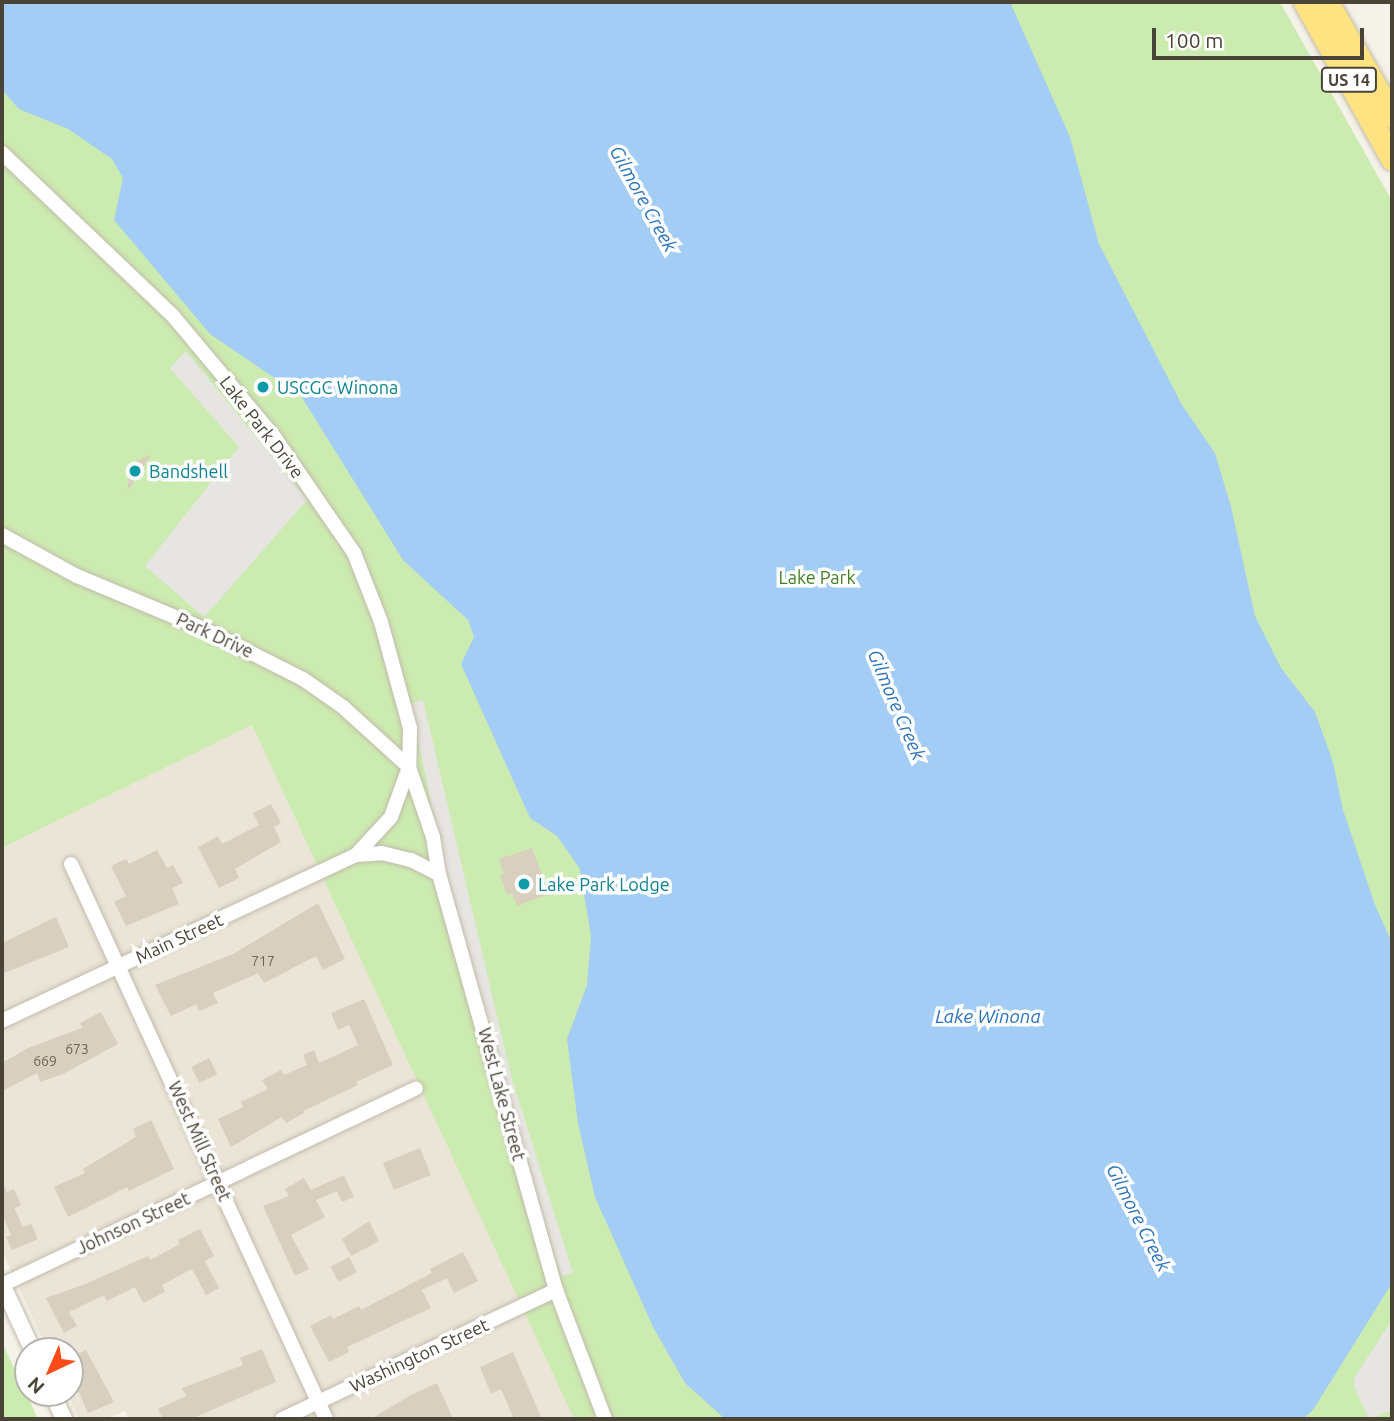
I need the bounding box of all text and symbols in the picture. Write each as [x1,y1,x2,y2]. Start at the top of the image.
scale bar [1156,14,1368,58]
text: 100 m [1165,28,1223,52]
road number: US 14 [1319,68,1379,92]
water label: Gilmore Creek [604,142,682,256]
street label: Lake Park Drive [215,372,309,482]
place label: USCGC Winona [277,376,398,398]
marker: USCGC Winona [255,379,271,395]
place label: Bandshell [149,460,228,482]
marker: Bandshell [127,463,143,479]
park label: Lake Park [778,566,856,588]
street label: Park Drive [173,608,257,662]
water label: Gilmore Creek [862,646,930,764]
place label: Lake Park Lodge [538,873,670,895]
marker: Lake Park Lodge [516,876,532,892]
street label: Main Street [132,908,226,968]
house number: 717 [251,953,275,969]
water label: Lake Winona [935,1006,1041,1028]
street label: West Lake Street [474,1025,530,1163]
house number: 673 [65,1041,89,1057]
house number: 669 [33,1053,57,1069]
street label: West Mill Street [164,1078,236,1204]
water label: Gilmore Creek [1101,1160,1175,1276]
street label: Johnson Street [73,1187,193,1259]
street label: Washington Street [346,1313,492,1397]
north arrow [14,1337,84,1407]
text: N [23,1373,49,1399]

